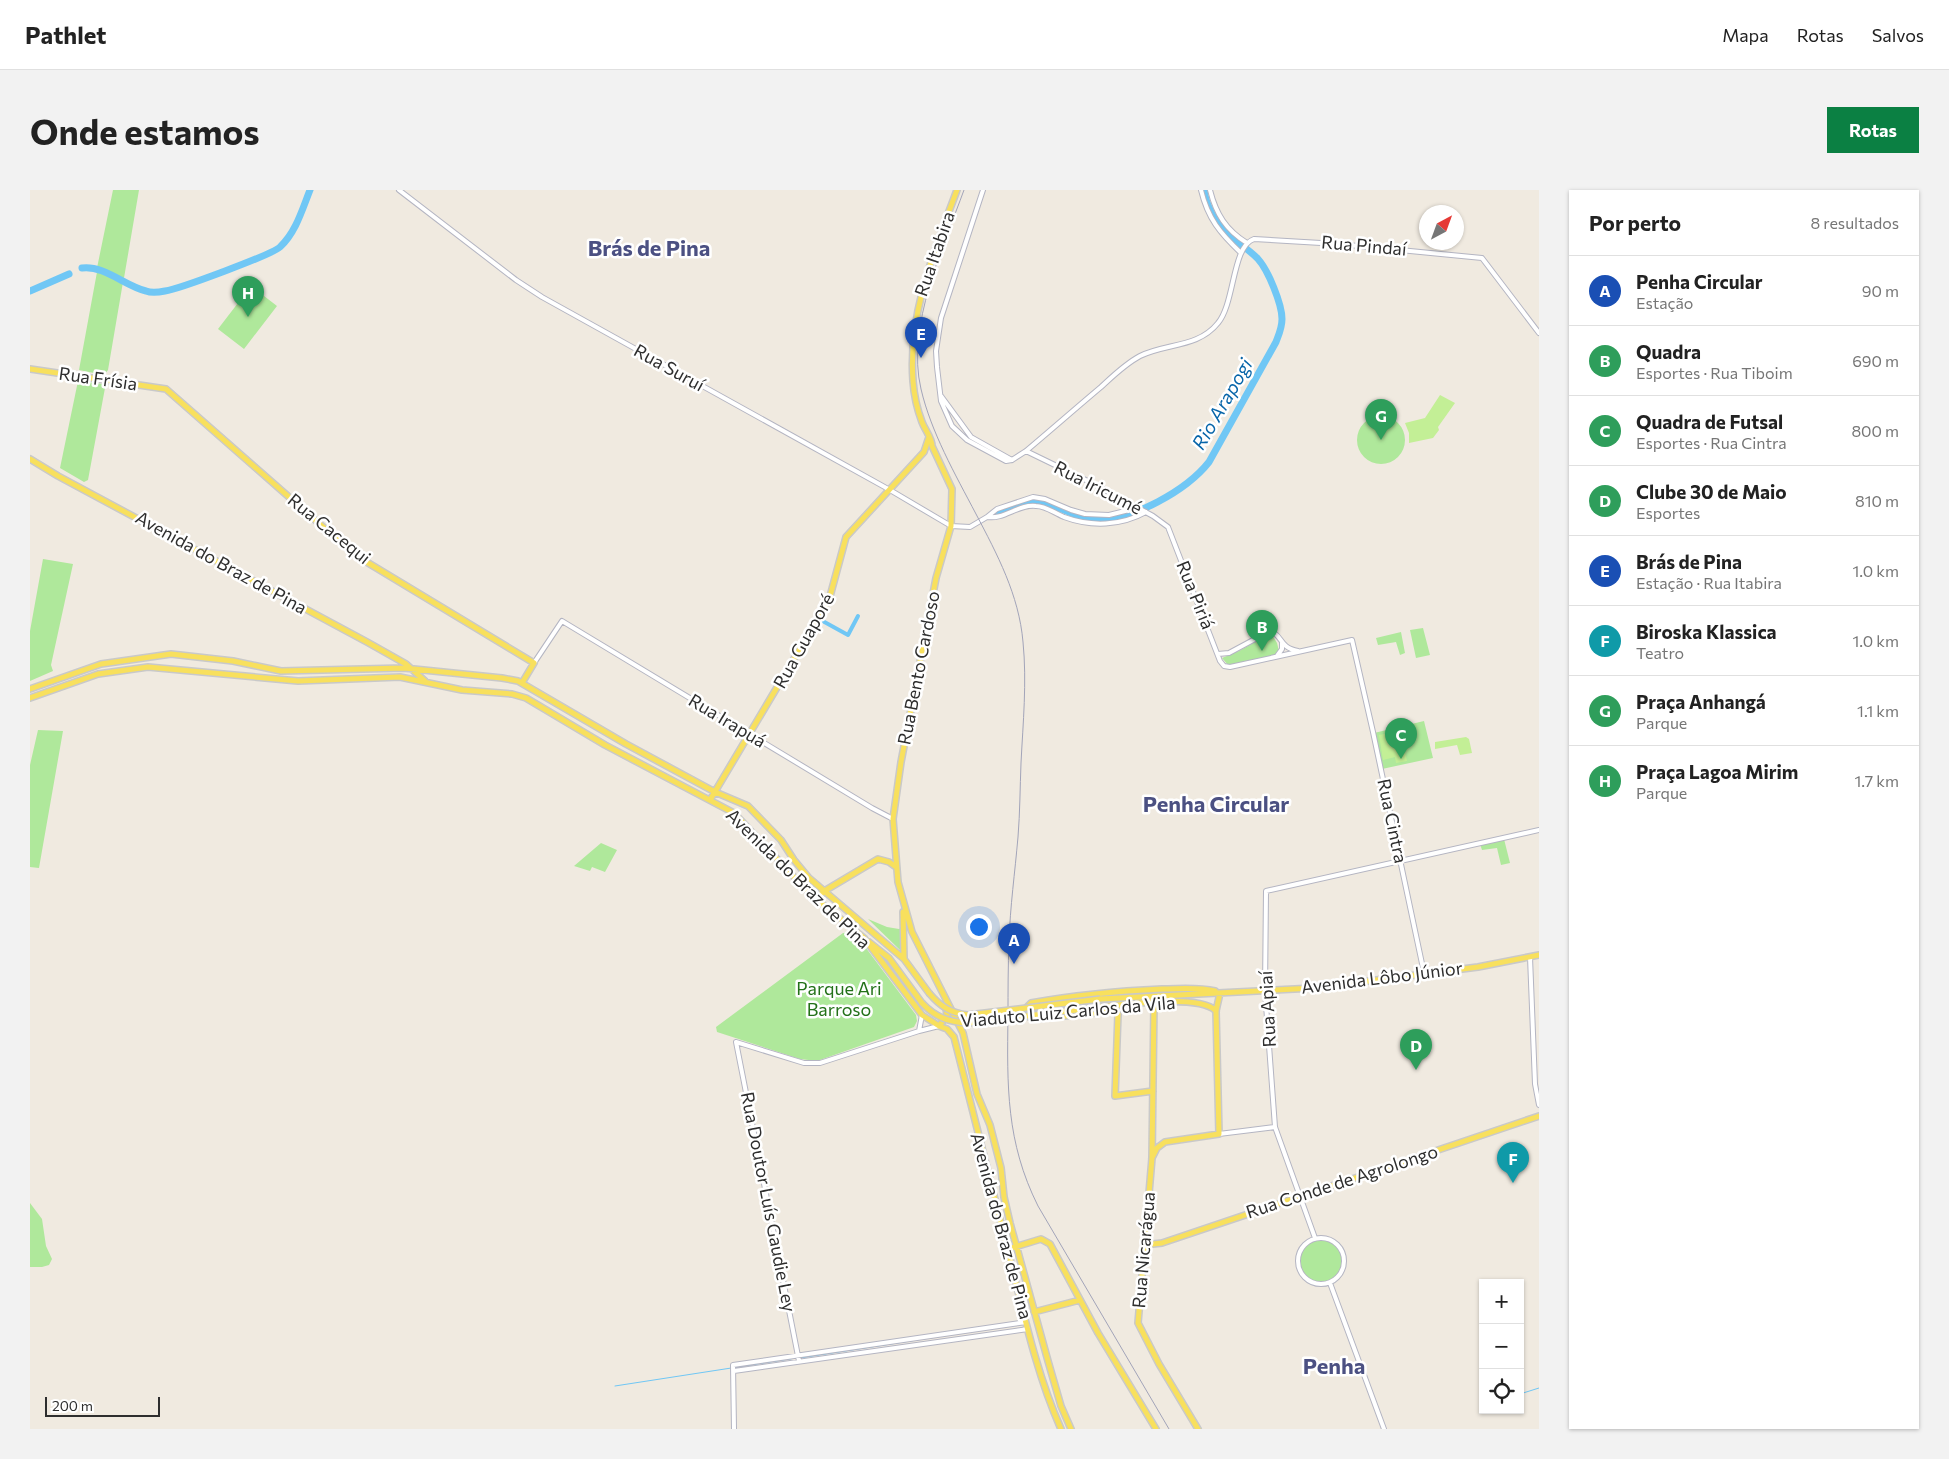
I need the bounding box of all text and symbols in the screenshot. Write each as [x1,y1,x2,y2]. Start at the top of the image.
text: Pathlet [25,20,106,49]
text: Mapa [1722,24,1769,46]
text: Rotas [1797,24,1844,46]
text: Salvos [1872,24,1924,46]
button: Rotas [1827,107,1919,153]
text: Onde estamos [30,109,260,152]
north arrow [1419,205,1464,250]
street label: Rua Itabira [909,208,959,299]
text: Por perto [1589,210,1681,235]
text: 8 resultados [1811,213,1899,232]
street label: Rua Pindaí [1321,230,1409,260]
district label: Brás de Pina [588,234,710,261]
text: Penha Circular [1636,270,1763,293]
pin: H [232,276,264,317]
text: A [1599,281,1611,300]
text: 90 m [1862,281,1899,300]
text: Estação [1636,293,1693,312]
pin: E [905,317,937,358]
street label: Rua Suruí [630,339,710,396]
text: Quadra [1636,340,1701,363]
text: B [1600,351,1610,370]
text: 690 m [1852,351,1899,370]
water label: Rio Arapogi [1186,353,1257,453]
street label: Rua Frísia [57,362,139,394]
text: Esportes · Rua Tiboim [1636,363,1793,382]
pin: G [1365,399,1397,440]
text: Quadra de Futsal [1636,410,1783,433]
text: C [1600,421,1610,440]
text: 800 m [1851,421,1899,440]
text: Esportes · Rua Cintra [1636,433,1787,452]
street label: Rua Iricumé [1051,456,1146,519]
text: Clube 30 de Maio [1636,480,1787,503]
street label: Rua Cacequi [284,488,375,568]
text: D [1599,491,1611,510]
text: 810 m [1855,491,1899,510]
text: Esportes [1636,503,1700,522]
street label: Avenida do Braz de Pina [132,506,311,618]
text: Brás de Pina [1636,550,1742,573]
street label: Rua Piriá [1172,557,1220,632]
text: E [1600,561,1610,580]
text: 1.0 km [1853,561,1899,580]
text: Estação · Rua Itabira [1636,573,1782,592]
street label: Rua Guaporé [768,589,838,692]
street label: Rua Bento Cardoso [892,589,944,747]
pin: B [1246,610,1278,651]
text: Biroska Klassica [1636,620,1777,643]
text: F [1600,631,1610,650]
text: 1.0 km [1853,631,1899,650]
text: Teatro [1636,643,1684,662]
street label: Rua Irapuá [685,688,770,752]
text: Praça Anhangá [1636,690,1766,713]
text: G [1599,701,1611,720]
text: 1.1 km [1857,701,1899,720]
text: Parque [1636,713,1687,732]
pin: C [1385,718,1417,759]
text: Praça Lagoa Mirim [1636,760,1798,783]
text: H [1599,771,1611,790]
text: 1.7 km [1854,771,1899,790]
street label: Rua Cintra [1373,776,1413,865]
text: Parque [1636,783,1687,802]
district label: Penha Circular [1143,790,1289,817]
street label: Avenida do Braz de Pina [722,804,876,953]
your location [966,914,992,940]
pin: A [998,923,1030,964]
street label: Avenida Lôbo Júnior [1300,956,1464,998]
street label: Rua Apiaí [1254,969,1280,1048]
park label: Parque Ari Barroso [796,977,882,1020]
street label: Viaduto Luiz Carlos da Vila [960,991,1176,1031]
pin: D [1400,1029,1432,1070]
street label: Rua Doutor Luís Gaudie Ley [737,1090,801,1314]
street label: Avenida do Braz de Pina [966,1130,1037,1321]
street label: Rua Conde de Agrolongo [1243,1140,1440,1222]
pin: F [1497,1142,1529,1183]
street label: Rua Nicarágua [1127,1191,1159,1309]
map controls [1479,1279,1524,1414]
button: + [1479,1279,1524,1324]
button: − [1479,1324,1524,1369]
district label: Penha [1303,1352,1365,1379]
button: locate [1479,1369,1524,1414]
scale bar [45,1394,160,1417]
text: 200 m [52,1397,93,1414]

